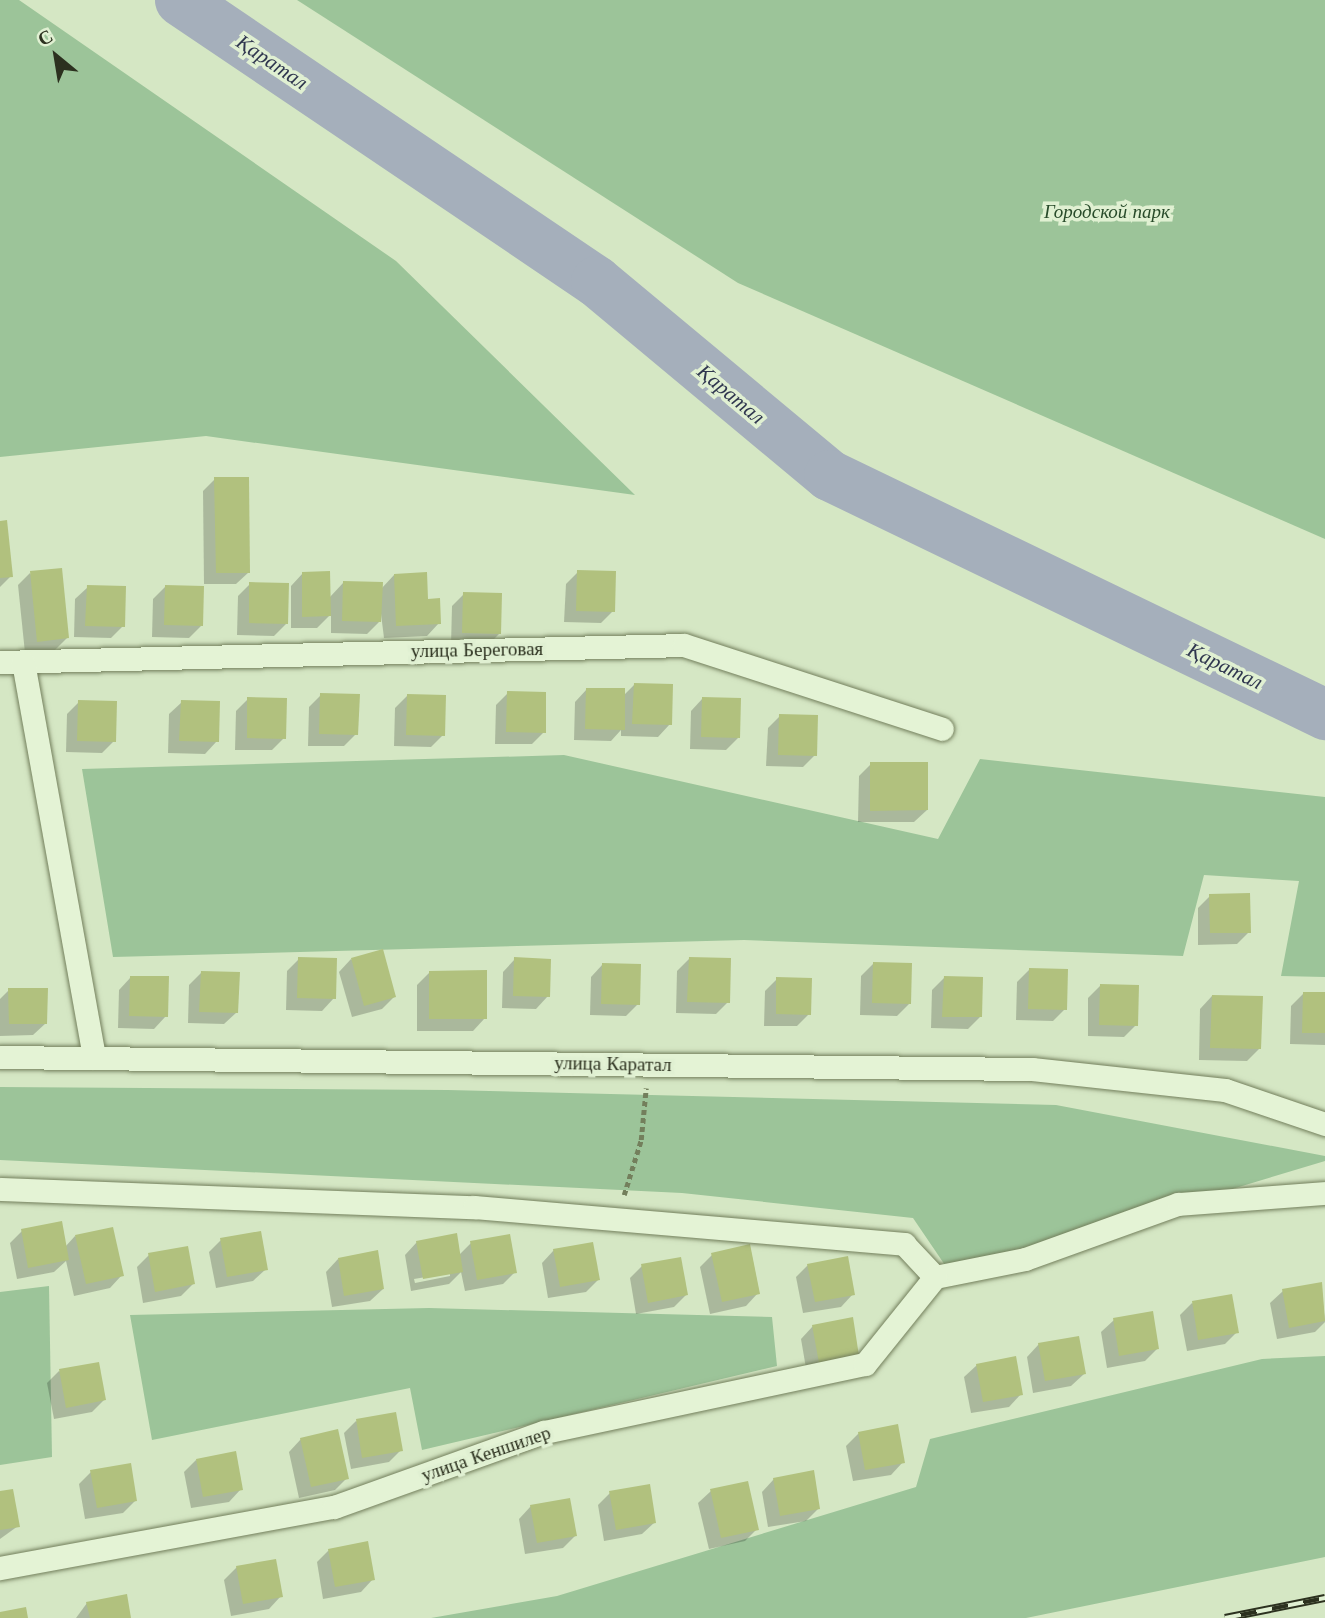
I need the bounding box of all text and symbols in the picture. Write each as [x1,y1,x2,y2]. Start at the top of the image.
north arrow [21,21,91,91]
text: С [34,24,57,51]
water label: Қаратал [232,29,312,95]
park label: Городской парк [1044,201,1170,223]
water label: Қаратал [692,358,770,430]
street label: улица Береговая [411,637,543,663]
water label: Қаратал [1183,637,1267,695]
street label: улица Каратал [554,1052,672,1076]
street label: улица Кеншилер [418,1421,554,1487]

